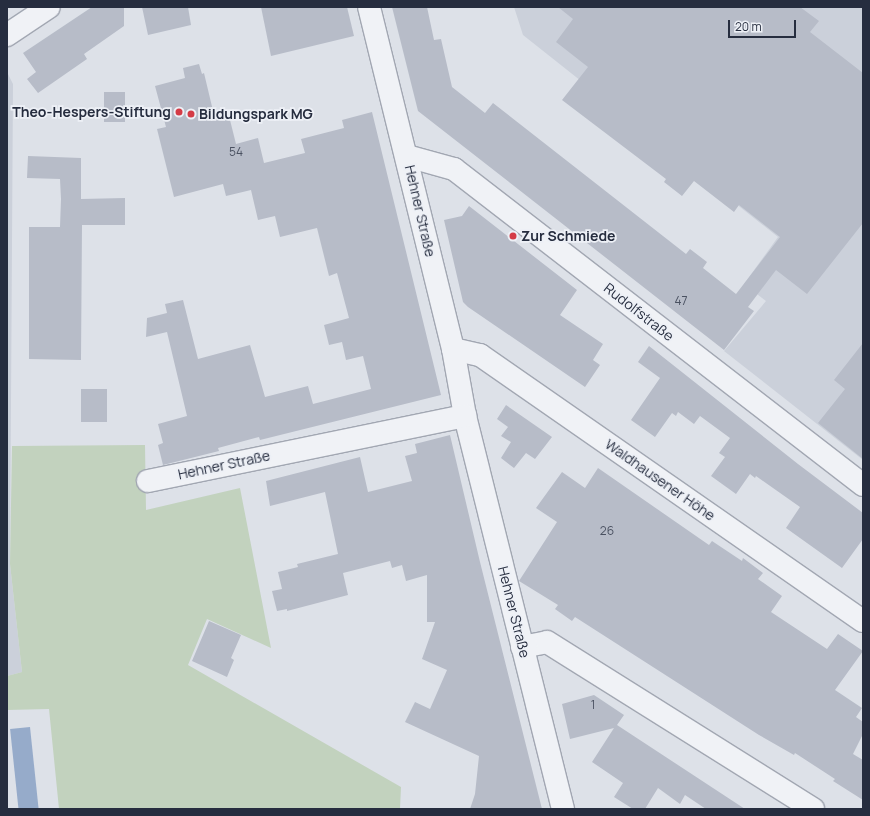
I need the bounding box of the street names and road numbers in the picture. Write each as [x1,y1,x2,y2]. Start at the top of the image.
street label: Hehner Straße [401,163,439,259]
street label: Rudolfstraße [601,280,677,344]
street label: Waldhausener Höhe [602,436,718,524]
street label: Hehner Straße [176,447,272,483]
street label: Hehner Straße [495,564,533,660]

